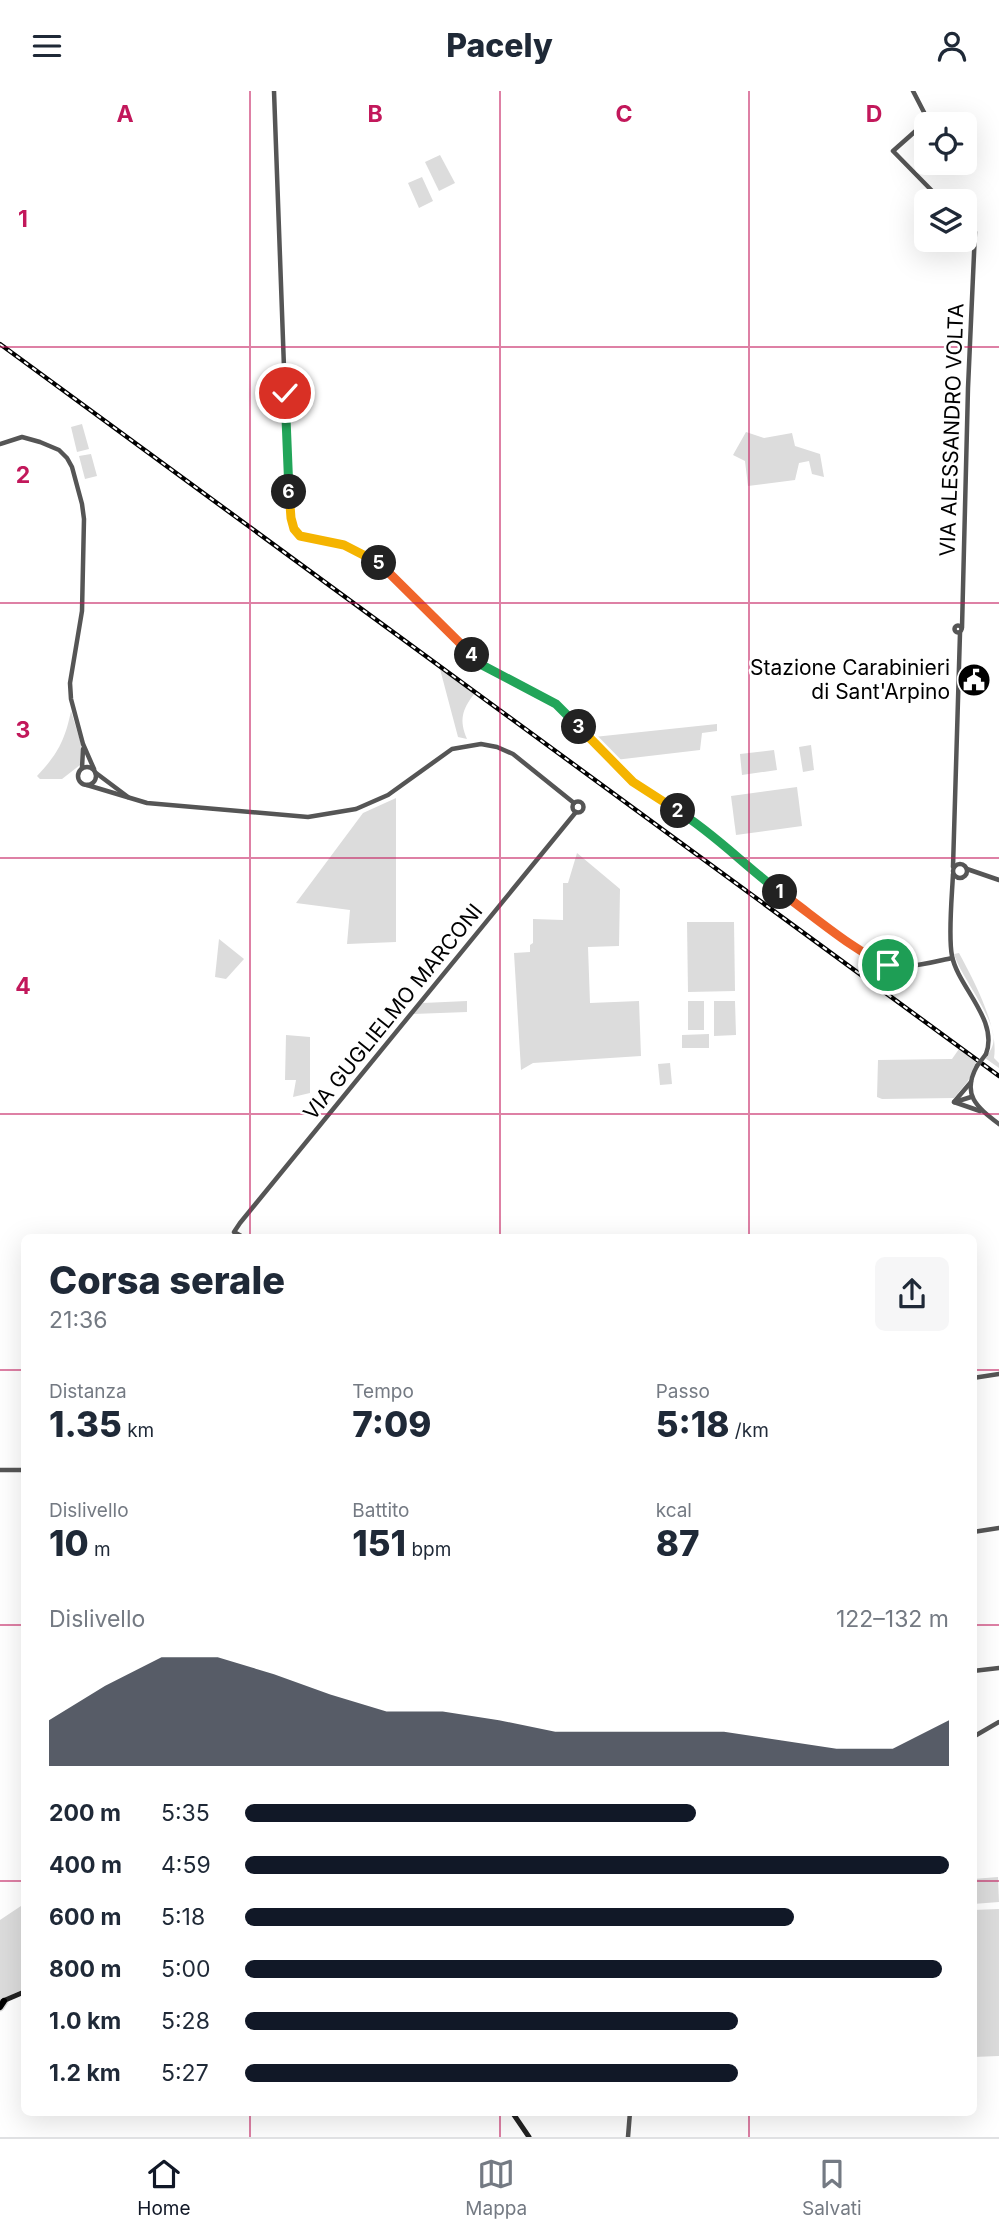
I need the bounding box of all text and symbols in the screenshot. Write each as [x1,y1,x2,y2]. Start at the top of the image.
text: Pacely [446,26,553,65]
icon: menu [28,27,66,65]
icon: person [933,27,971,65]
text: A [116,100,134,128]
text: B [367,100,383,128]
text: C [615,100,633,128]
text: D [866,100,882,128]
map controls [914,112,977,252]
button: locate [914,112,977,175]
button: layers [914,189,977,252]
text: 1 [18,205,28,233]
street label: VIA ALESSANDRO VOLTA [935,303,968,557]
pin [255,363,315,423]
icon: check [266,374,304,412]
text: 2 [16,461,30,489]
pin: 6 [272,475,306,509]
text: 6 [282,480,295,503]
pin: 5 [362,545,396,581]
text: 5 [372,551,385,574]
pin: 4 [454,637,490,673]
text: 4 [465,643,478,666]
place label: Stazione Carabinieri di Sant'Arpino [750,655,950,704]
public building icon: Stazione Carabinieri di Sant'Arpino [955,661,993,699]
pin: 3 [562,709,596,745]
text: 3 [572,715,585,738]
text: 3 [16,716,30,744]
pin: 2 [660,793,696,829]
text: 2 [672,799,683,822]
pin: 1 [762,875,798,909]
text: 1 [775,880,784,903]
street label: VIA GUGLIELMO MARCONI [298,899,487,1125]
pin [858,935,918,995]
icon: arrive [869,946,907,984]
text: 4 [15,972,31,1000]
text: Corsa serale [49,1257,285,1303]
button: share [875,1257,949,1331]
text: 21:36 [49,1306,107,1334]
text: Distanza [49,1380,127,1403]
text: Tempo [352,1380,414,1403]
text: Passo [656,1380,710,1403]
text: 1.35 [49,1403,122,1445]
text: 7:09 [352,1403,431,1445]
text: 5:18 [656,1403,730,1445]
text: km [122,1419,154,1442]
text: /km [730,1419,769,1442]
text: Dislivello [49,1499,129,1522]
text: Battito [352,1499,409,1522]
text: kcal [656,1499,692,1522]
text: 10 [49,1522,89,1564]
text: 151 [352,1522,406,1564]
text: 87 [656,1522,699,1564]
text: m [89,1538,111,1561]
text: bpm [406,1538,451,1561]
text: Dislivello [49,1605,145,1633]
text: 122–132 m [836,1605,949,1633]
text: 200 m [49,1799,121,1827]
text: 5:35 [161,1799,210,1827]
text: 400 m [49,1851,122,1879]
text: 4:59 [161,1851,211,1879]
text: 600 m [49,1903,121,1931]
text: 5:18 [161,1903,205,1931]
text: 800 m [49,1955,121,1983]
text: 5:00 [161,1955,211,1983]
text: 1.0 km [49,2007,121,2035]
text: 5:28 [161,2007,210,2035]
text: 1.2 km [49,2059,121,2087]
text: 5:27 [161,2059,209,2087]
tab: Home [137,2155,191,2220]
tab: Mappa [465,2155,527,2220]
tab: Salvati [802,2155,862,2220]

